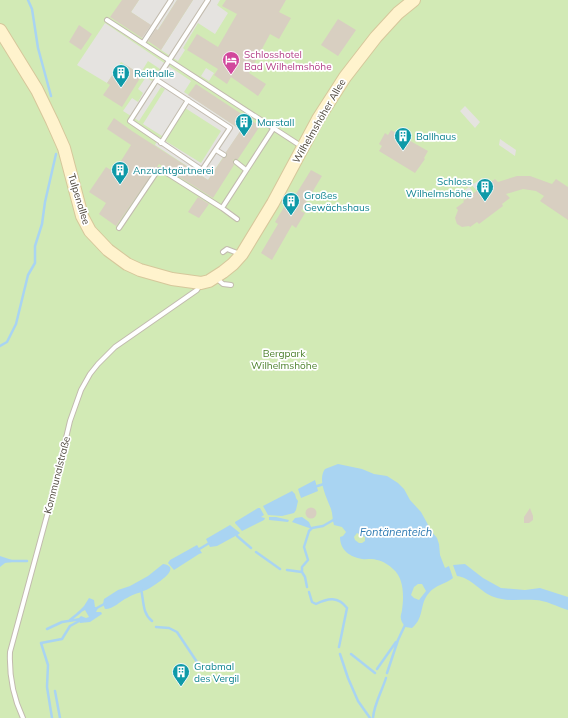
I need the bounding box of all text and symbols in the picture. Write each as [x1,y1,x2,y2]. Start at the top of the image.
place label: Schlosshotel Bad Wilhelmshöhe [244,48,332,73]
hotel icon: Schlosshotel Bad Wilhelmshöhe [221,50,241,75]
building icon: Reithalle [111,63,131,88]
place label: Reithalle [134,67,174,80]
street label: Wilhelmshöher Allee [290,76,348,166]
building icon: Marstall [234,112,254,137]
place label: Marstall [257,116,294,129]
building icon: Ballhaus [393,126,413,151]
place label: Ballhaus [416,130,456,143]
building icon: Anzuchtgärtnerei [110,160,130,185]
place label: Anzuchtgärtnerei [133,164,214,177]
street label: Tulpenallee [65,172,93,226]
place label: Schloss Wilhelmshöhe [406,175,472,200]
building icon: Schloss Wilhelmshöhe [475,177,495,202]
place label: Großes Gewächshaus [304,189,370,214]
building icon: Großes Gewächshaus [281,191,301,216]
park label: Bergpark Wilhelmshöhe [251,347,317,372]
street label: Kommunalstraße [41,435,73,515]
water label: Fontänenteich [360,525,432,539]
place label: Grabmal des Vergil [194,660,239,685]
building icon: Grabmal des Vergil [171,662,191,687]

